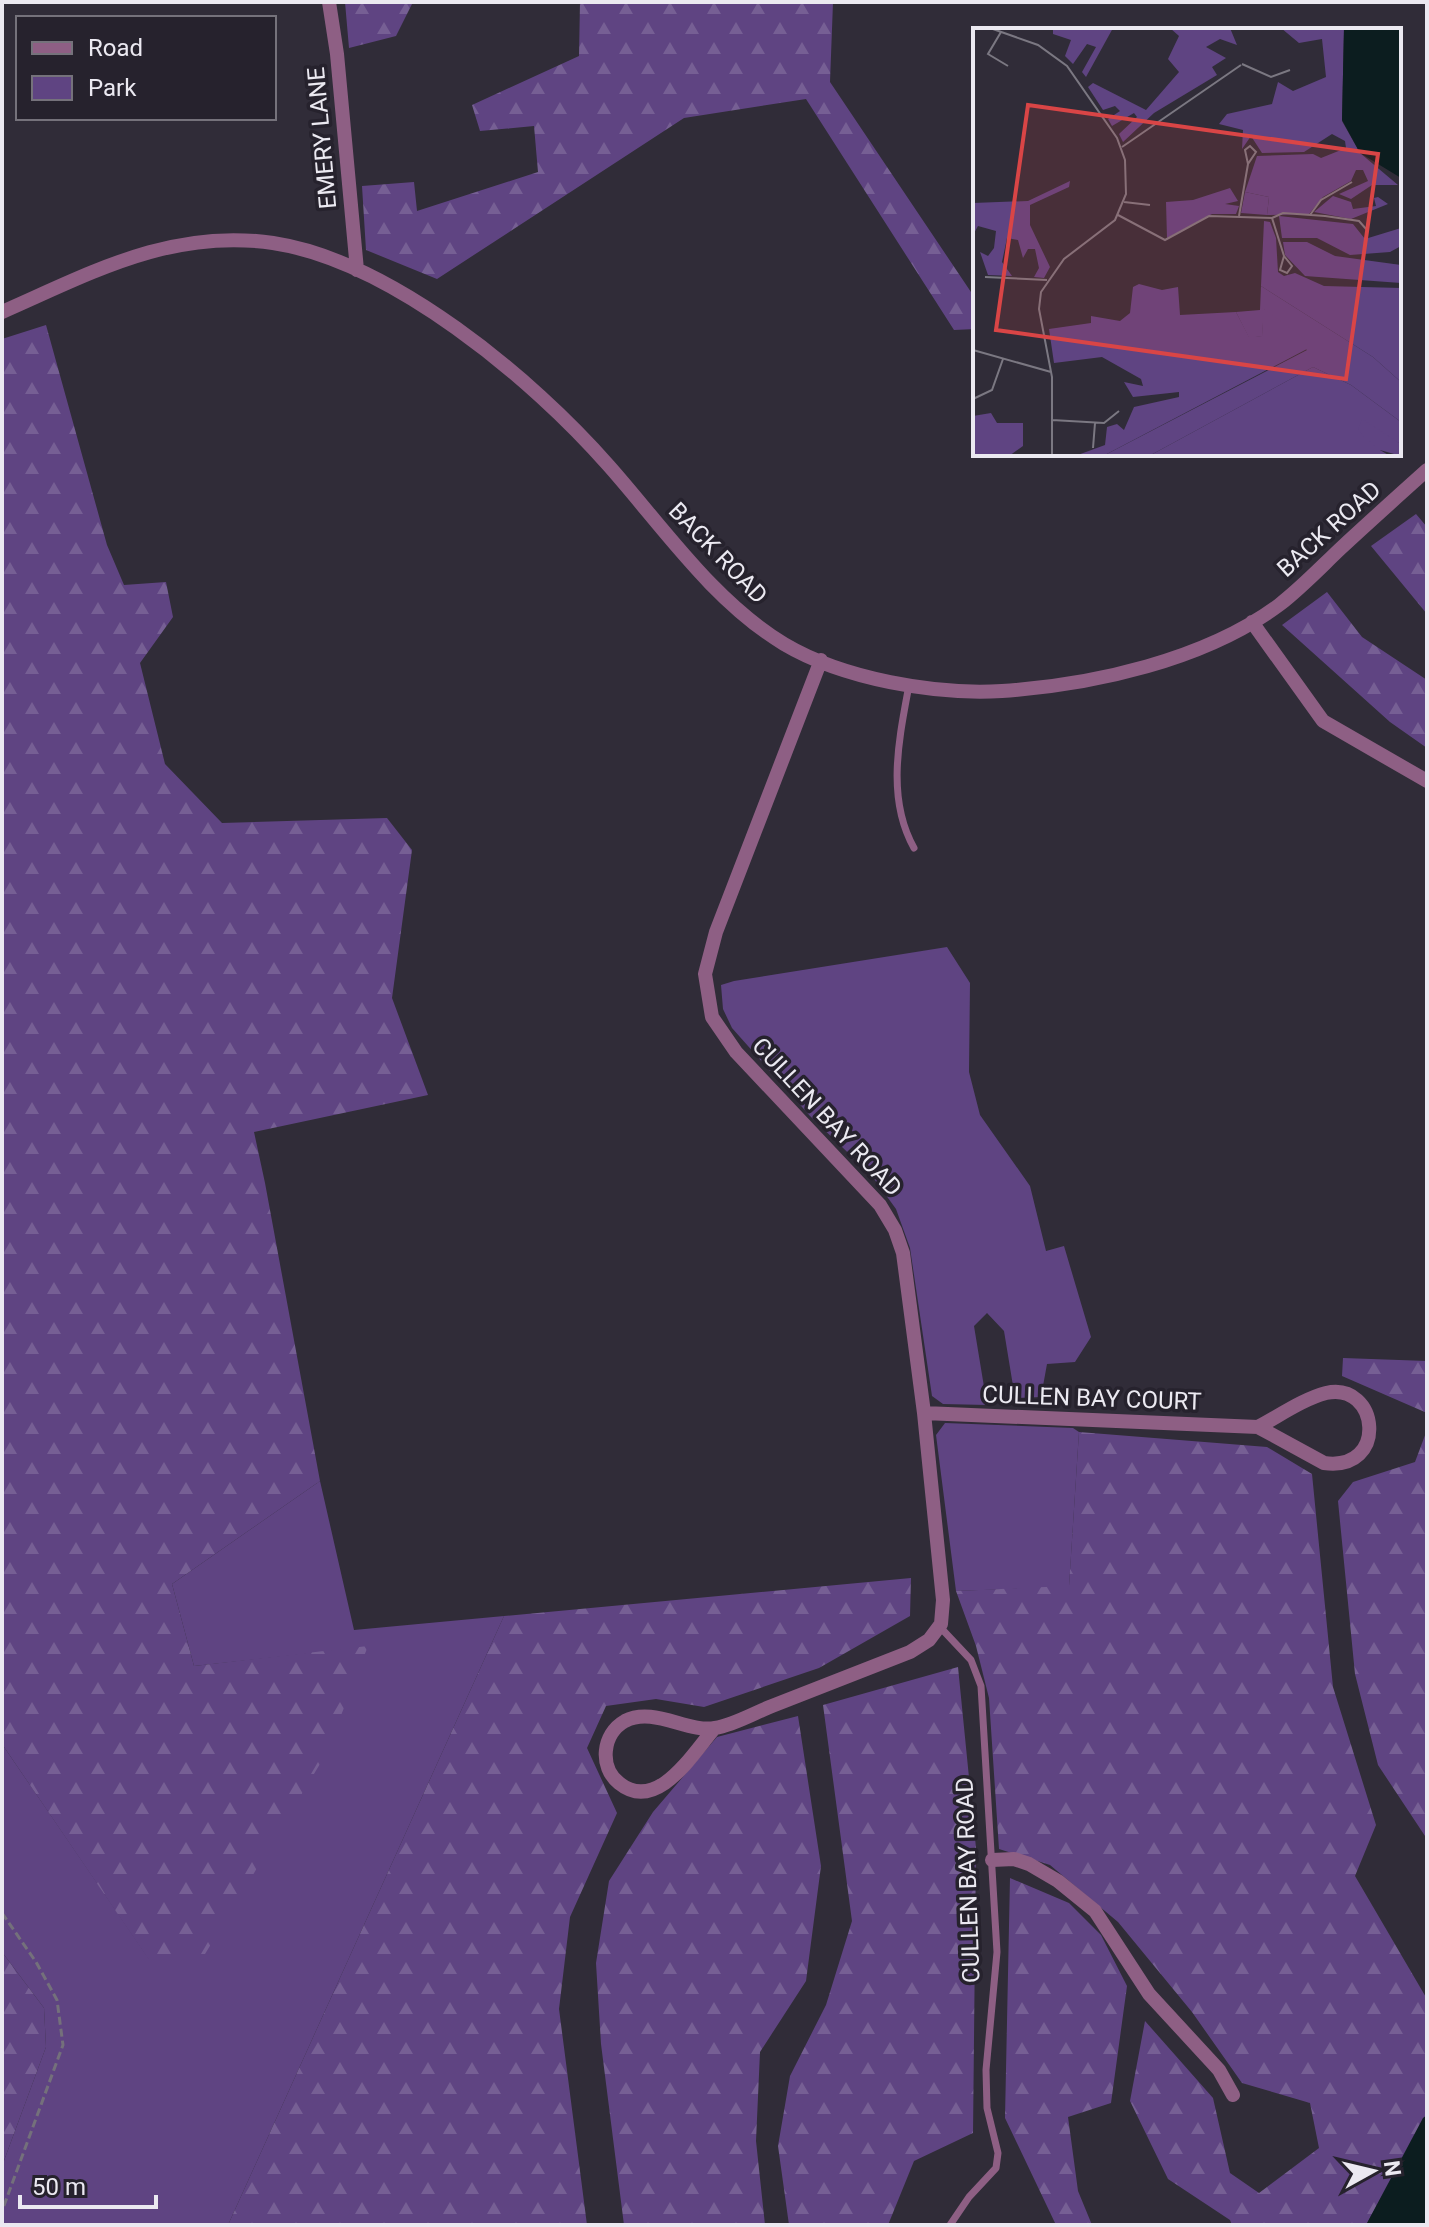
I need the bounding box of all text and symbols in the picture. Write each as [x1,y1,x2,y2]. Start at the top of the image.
legend [16,16,276,120]
inset map [973,28,1401,456]
text: Road [88,34,143,62]
street label: EMERY LANE [302,66,342,210]
text: Park [88,74,137,102]
street label: BACK ROAD [1271,475,1387,583]
street label: BACK ROAD [663,497,773,609]
street label: CULLEN BAY ROAD [746,1032,908,1202]
street label: CULLEN BAY COURT [982,1380,1202,1416]
street label: CULLEN BAY ROAD [950,1777,986,1983]
north arrow [1333,2131,1413,2211]
scale bar [20,2159,156,2209]
text: N [1379,2159,1406,2178]
text: 50 m [32,2173,86,2201]

